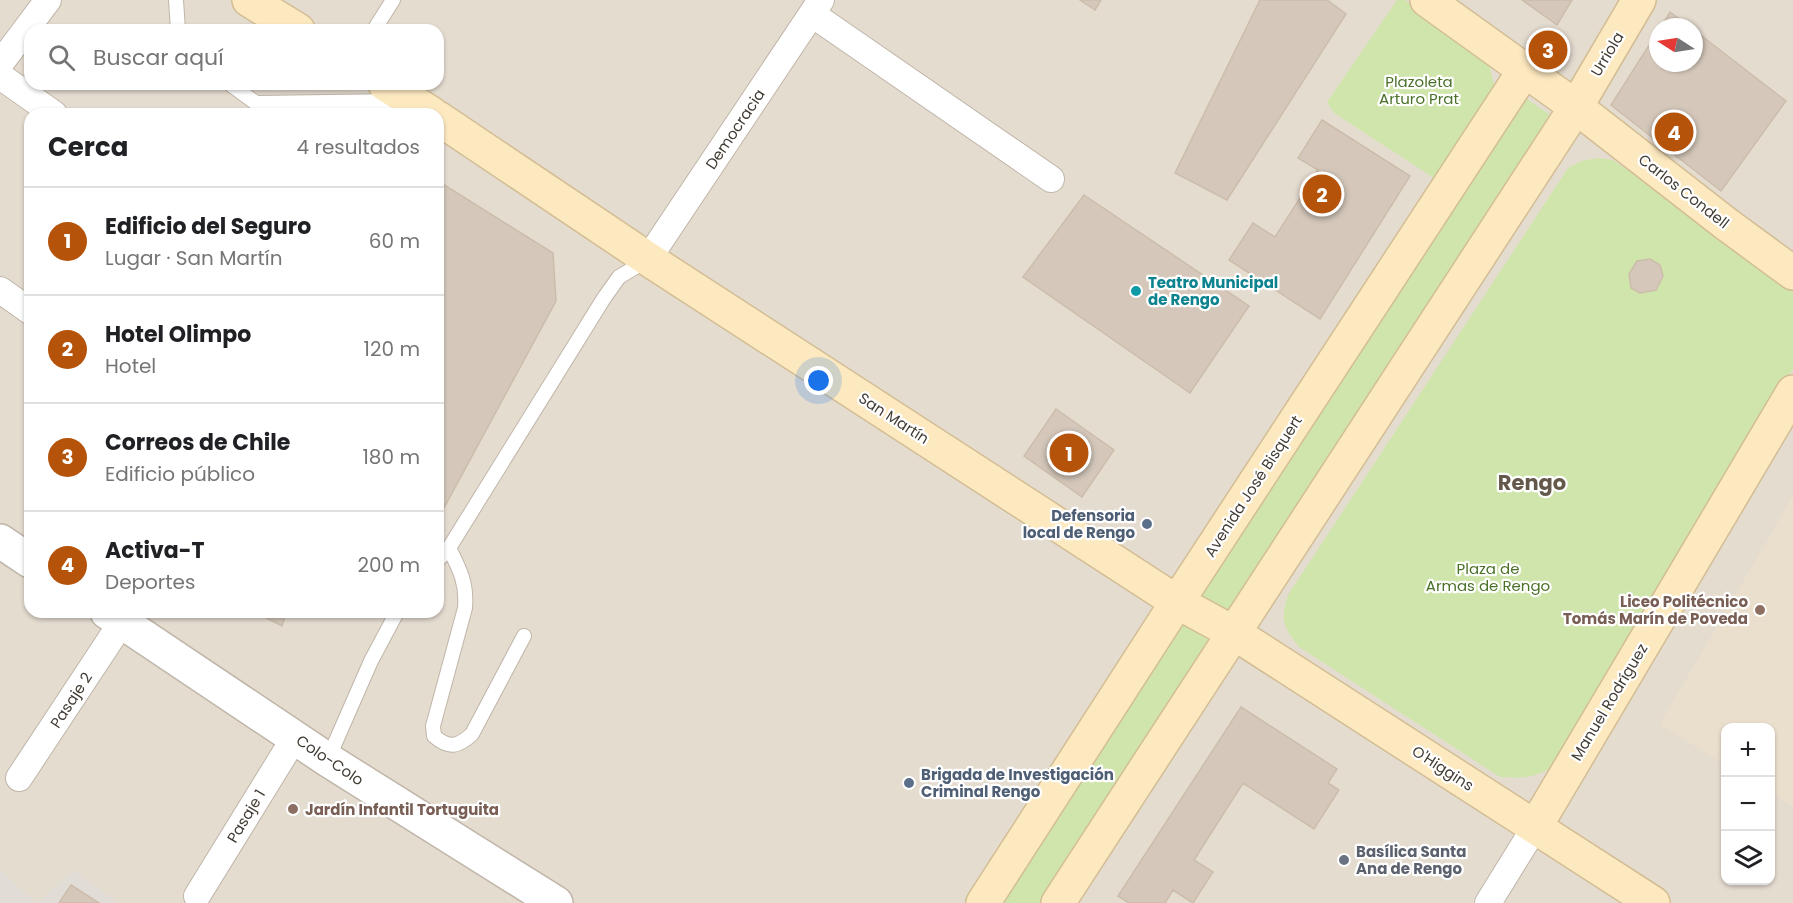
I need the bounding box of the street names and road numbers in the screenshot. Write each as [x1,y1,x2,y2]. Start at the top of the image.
street label: Urriola [1586,28,1628,80]
street label: Democracia [700,85,770,173]
street label: Carlos Condell [1634,149,1734,233]
street label: San Martín [855,387,933,449]
street label: Avenida José Bisquert [1199,411,1307,561]
street label: Manuel Rodríguez [1566,639,1652,765]
street label: Pasaje 2 [45,668,97,732]
street label: Colo-Colo [292,730,368,790]
street label: O'Higgins [1408,740,1478,796]
street label: Pasaje 1 [222,785,270,847]

